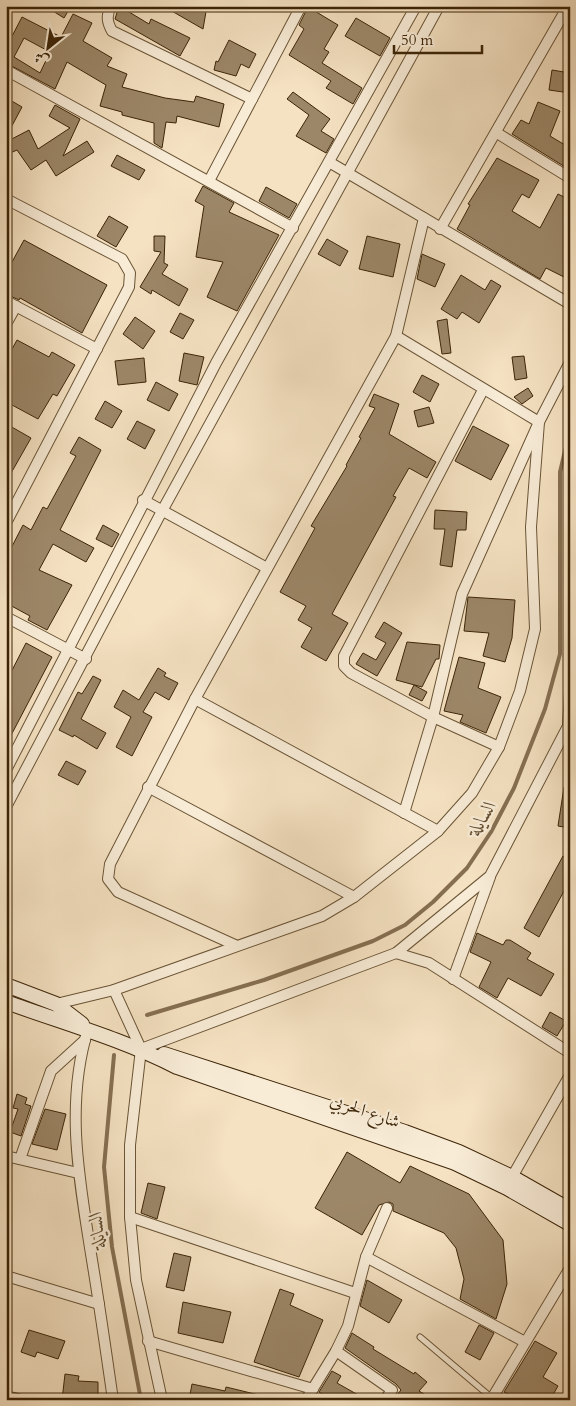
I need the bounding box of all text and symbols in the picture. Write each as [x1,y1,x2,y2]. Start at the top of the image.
north arrow [22,22,72,72]
scale bar [394,22,481,54]
text: 50 m [401,30,433,50]
text: ش [31,47,53,71]
water label: السايلة [460,795,503,843]
street label: شارع الحربي [326,1087,403,1136]
water label: السايلة [82,1210,113,1253]

